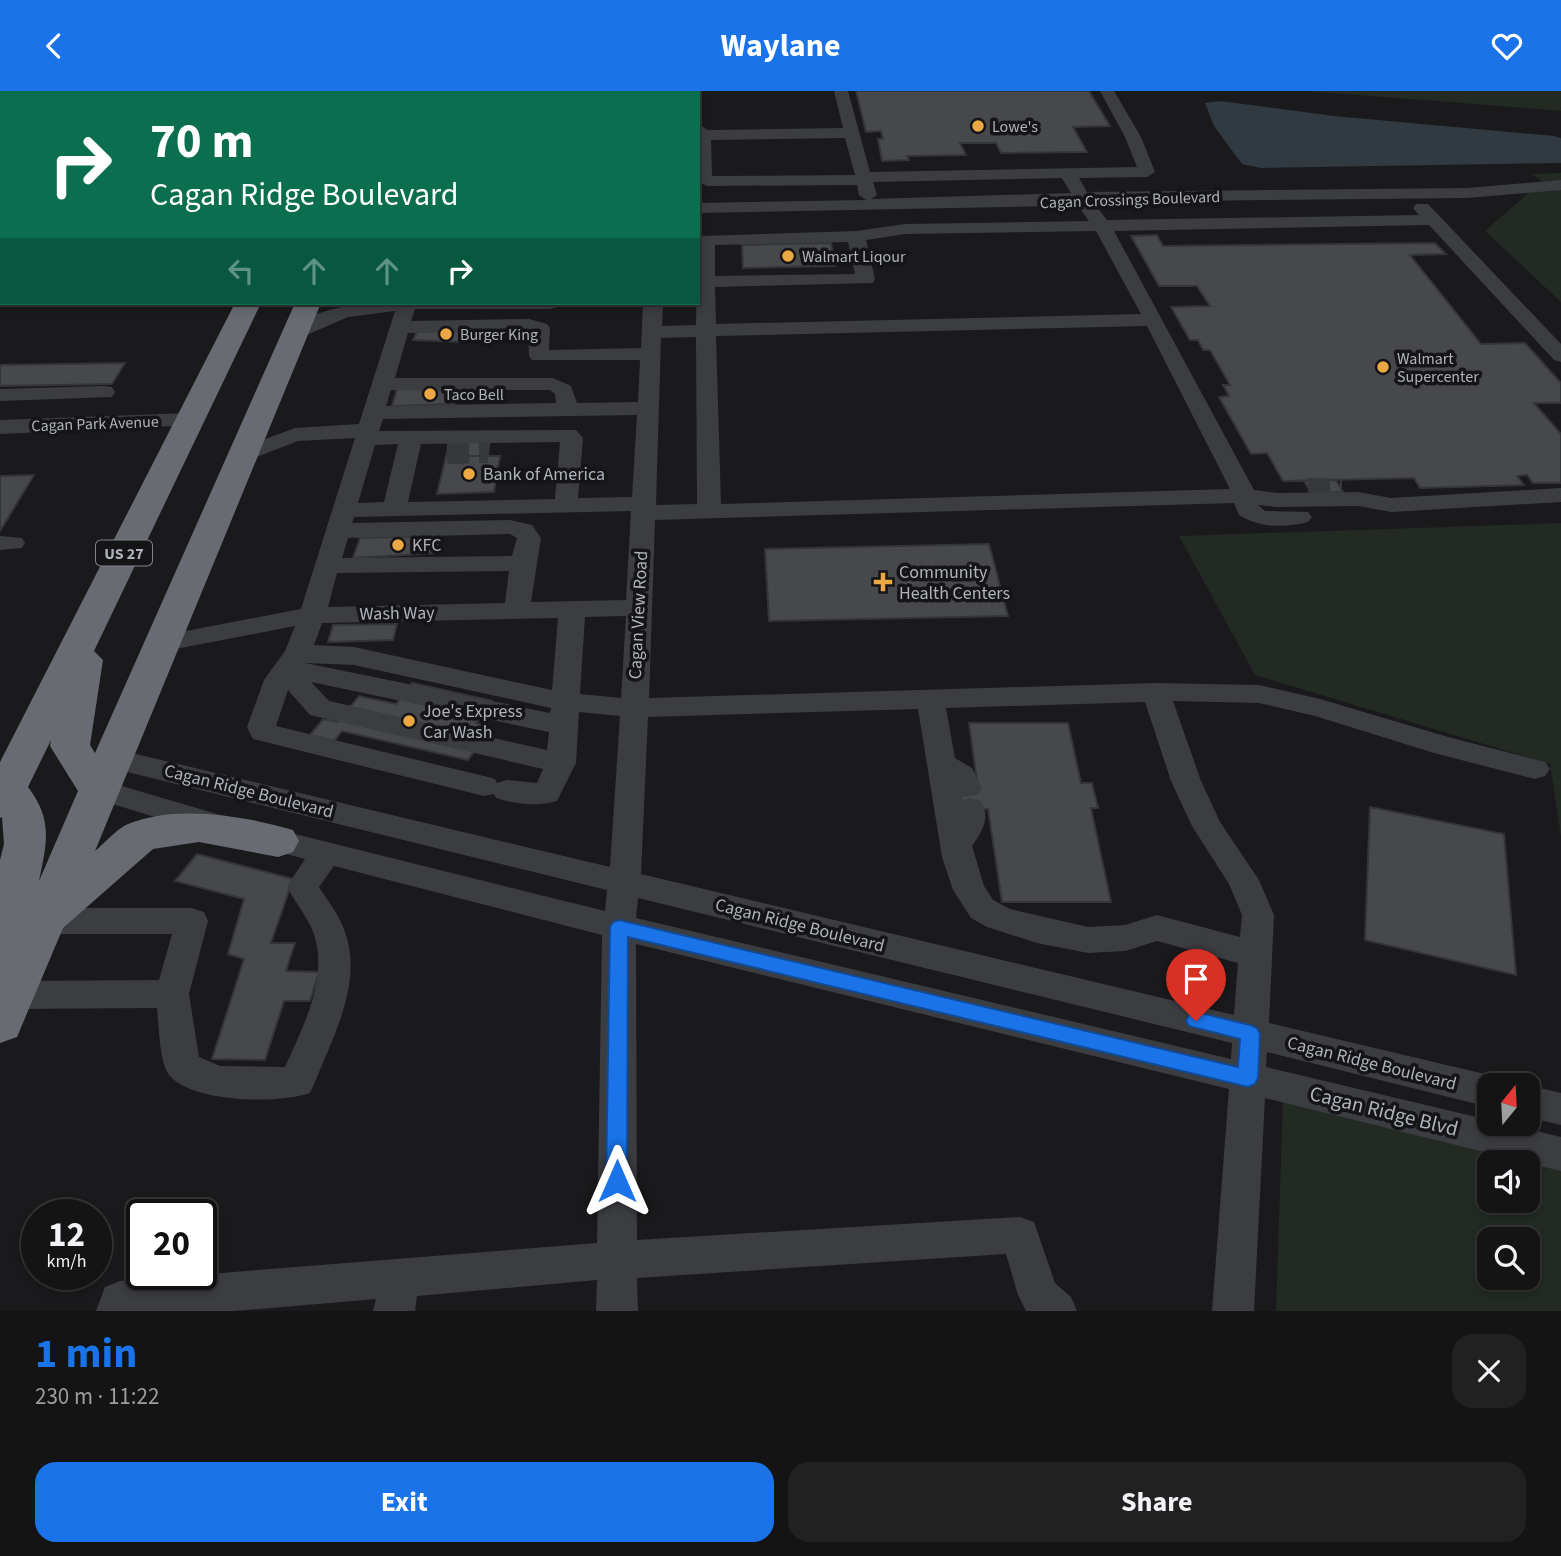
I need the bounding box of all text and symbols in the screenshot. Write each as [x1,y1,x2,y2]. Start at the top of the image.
text: Waylane [720,23,841,69]
icon: back [35,27,73,65]
icon: heart [1488,27,1526,65]
text: 70 m [150,107,254,177]
place label: Lowe's [992,116,1038,138]
marker: Lowe's [970,118,986,134]
icon: right [35,119,126,210]
text: Cagan Ridge Boulevard [150,172,459,218]
street label: Cagan Crossings Boulevard [1039,186,1221,214]
place label: Walmart Liqour [802,246,906,268]
marker: Walmart Liqour [780,248,796,264]
icon: left [222,252,260,290]
icon: ahead [295,252,333,290]
icon: ahead [368,252,406,290]
icon: right [441,252,479,290]
place label: Burger King [460,324,538,346]
marker: Burger King [438,326,454,342]
place label: Walmart Supercenter [1397,348,1479,388]
marker: Walmart Supercenter [1375,359,1391,375]
place label: Taco Bell [444,384,504,406]
marker: Taco Bell [422,386,438,402]
street label: Cagan Park Avenue [31,411,159,437]
place label: Bank of America [483,462,605,487]
marker: Bank of America [461,466,477,482]
place label: KFC [412,533,441,558]
marker: KFC [390,537,406,553]
road number: US 27 [96,540,152,566]
street label: Cagan View Road [623,550,654,680]
place label: Community Health Centers [899,560,1010,606]
marker: Community Health Centers [873,572,893,592]
street label: Wash Way [359,600,435,627]
place label: Joe's Express Car Wash [423,699,523,745]
marker: Joe's Express Car Wash [401,713,417,729]
street label: Cagan Ridge Boulevard [162,758,336,825]
street label: Cagan Ridge Boulevard [713,892,887,959]
pin [1166,949,1226,1021]
icon: arrive [1177,960,1215,998]
street label: Cagan Ridge Boulevard [1285,1030,1459,1097]
north arrow [1477,1073,1540,1136]
map controls [1477,1073,1540,1290]
street label: Cagan Ridge Blvd [1307,1078,1461,1144]
position arrow [580,1144,654,1218]
button: sound [1477,1150,1540,1213]
speed limit sign: 20 [126,1199,217,1290]
text: 12 [48,1210,85,1260]
button: search [1477,1227,1540,1290]
text: km/h [47,1249,86,1274]
text: 1 min [35,1324,137,1384]
button: close [1452,1334,1526,1408]
text: 230 m · 11:22 [35,1380,159,1413]
button: Exit [35,1462,774,1542]
button: Share [788,1462,1526,1542]

